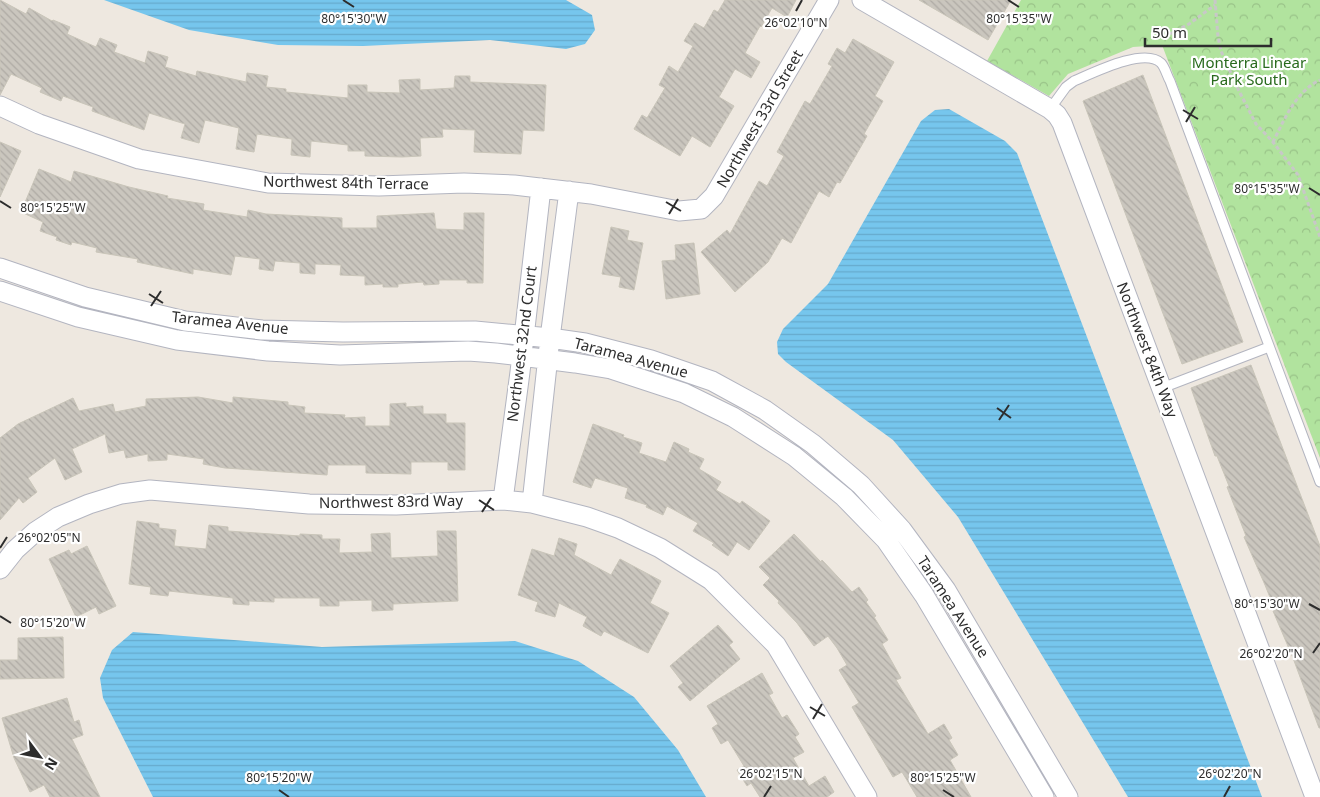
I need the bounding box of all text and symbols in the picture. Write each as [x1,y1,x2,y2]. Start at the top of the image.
text: 80°15'30"W [321,10,387,27]
text: 80°15'35"W [986,10,1052,27]
text: 26°02'10"N [764,14,828,31]
scale bar [1145,15,1271,47]
text: 50 m [1152,22,1187,42]
street label: Northwest 33rd Street [711,45,807,191]
park label: Monterra Linear Park South [1192,52,1306,89]
street label: Northwest 84th Terrace [263,171,429,193]
text: 80°15'35"W [1234,180,1300,197]
text: 80°15'25"W [20,199,86,216]
street label: Northwest 32nd Court [502,264,541,423]
street label: Northwest 84th Way [1113,279,1183,421]
street label: Taramea Avenue [171,306,290,338]
street label: Taramea Avenue [572,332,691,382]
street label: Northwest 83rd Way [319,490,463,512]
text: 26°02'05"N [17,529,81,546]
street label: Taramea Avenue [913,552,994,661]
text: 80°15'30"W [1234,595,1300,612]
text: 80°15'20"W [20,614,86,631]
text: 26°02'20"N [1239,645,1303,662]
north arrow [15,732,65,782]
text: N [40,754,63,774]
text: 26°02'15"N [739,765,803,782]
text: 26°02'20"N [1198,765,1262,782]
text: 80°15'20"W [246,769,312,786]
text: 80°15'25"W [910,769,976,786]

